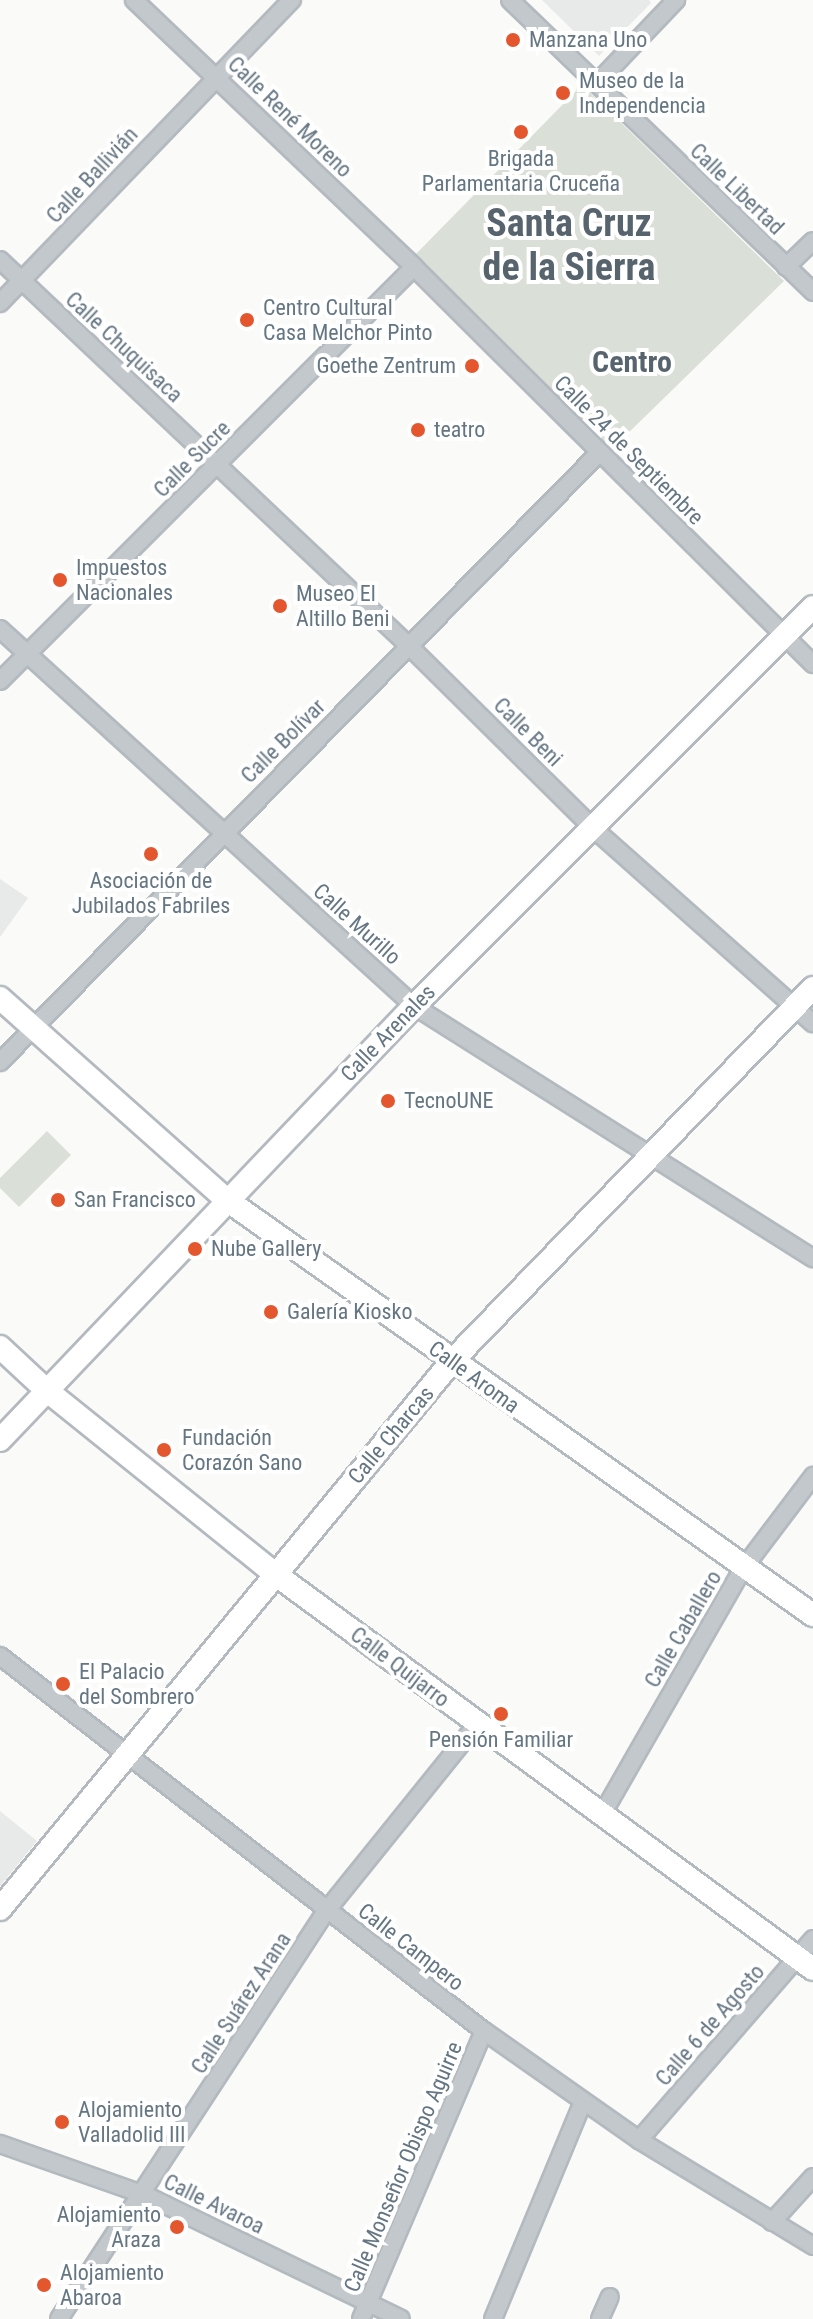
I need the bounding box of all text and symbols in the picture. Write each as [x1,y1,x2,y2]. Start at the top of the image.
place label: Manzana Uno [529,27,647,53]
marker: Manzana Uno [504,31,522,49]
street label: Calle René Moreno [222,51,358,183]
place label: Museo de la Independencia [579,67,706,118]
marker: Museo de la Independencia [554,84,572,102]
street label: Calle Ballivián [41,121,143,229]
marker: Brigada Parlamentaria Cruceña [512,123,530,141]
street label: Calle Libertad [685,138,789,240]
place label: Brigada Parlamentaria Cruceña [422,145,620,196]
district label: Santa Cruz de la Sierra [483,201,655,290]
street label: Calle Chuquisaca [60,286,188,408]
place label: Centro Cultural Casa Melchor Pinto [263,294,432,346]
marker: Centro Cultural Casa Melchor Pinto [238,311,256,329]
district label: Centro [592,344,672,380]
place label: Goethe Zentrum [316,353,456,379]
marker: Goethe Zentrum [463,357,481,375]
street label: Calle 24 de Septiembre [549,370,709,530]
street label: Calle Sucre [148,415,236,503]
place label: teatro [434,417,485,443]
marker: teatro [409,421,427,439]
place label: Impuestos Nacionales [76,554,173,606]
marker: Impuestos Nacionales [51,571,69,589]
place label: Museo El Altillo Beni [296,580,390,632]
marker: Museo El Altillo Beni [271,597,289,615]
street label: Calle Beni [488,692,568,772]
street label: Calle Bolívar [235,693,331,789]
marker: Asociación de Jubilados Fabriles [142,845,160,863]
place label: Asociación de Jubilados Fabriles [72,867,230,918]
street label: Calle Murillo [308,878,406,970]
street label: Calle Arenales [335,979,441,1087]
place label: TecnoUNE [404,1088,493,1114]
marker: TecnoUNE [379,1092,397,1110]
place label: San Francisco [74,1187,196,1213]
marker: San Francisco [49,1191,67,1209]
place label: Nube Gallery [211,1236,321,1262]
marker: Nube Gallery [186,1240,204,1258]
place label: Galería Kiosko [287,1299,412,1325]
marker: Galería Kiosko [262,1303,280,1321]
street label: Calle Aroma [423,1335,525,1419]
street label: Calle Charcas [343,1381,439,1489]
place label: Fundación Corazón Sano [182,1424,302,1476]
marker: Fundación Corazón Sano [153,1439,175,1461]
street label: Calle Caballero [639,1566,727,1692]
street label: Calle Quijarro [345,1621,455,1713]
place label: El Palacio del Sombrero [79,1658,195,1710]
marker: El Palacio del Sombrero [54,1675,72,1693]
marker: Pensión Familiar [492,1705,510,1723]
place label: Pensión Familiar [429,1727,573,1753]
street label: Calle Campero [353,1898,469,1996]
street label: Calle Suárez Arana [185,1927,297,2079]
street label: Calle 6 de Agosto [650,1959,770,2091]
street label: Calle Monseñor Obispo Aguirre [338,2038,468,2296]
place label: Alojamiento Valladolid III [78,2096,186,2148]
marker: Alojamiento Valladolid III [53,2113,71,2131]
street label: Calle Avaroa [159,2168,269,2240]
place label: Alojamiento Araza [57,2201,161,2252]
marker: Alojamiento Araza [168,2218,186,2236]
place label: Alojamiento Abaroa [60,2259,164,2310]
marker: Alojamiento Abaroa [35,2276,53,2294]

